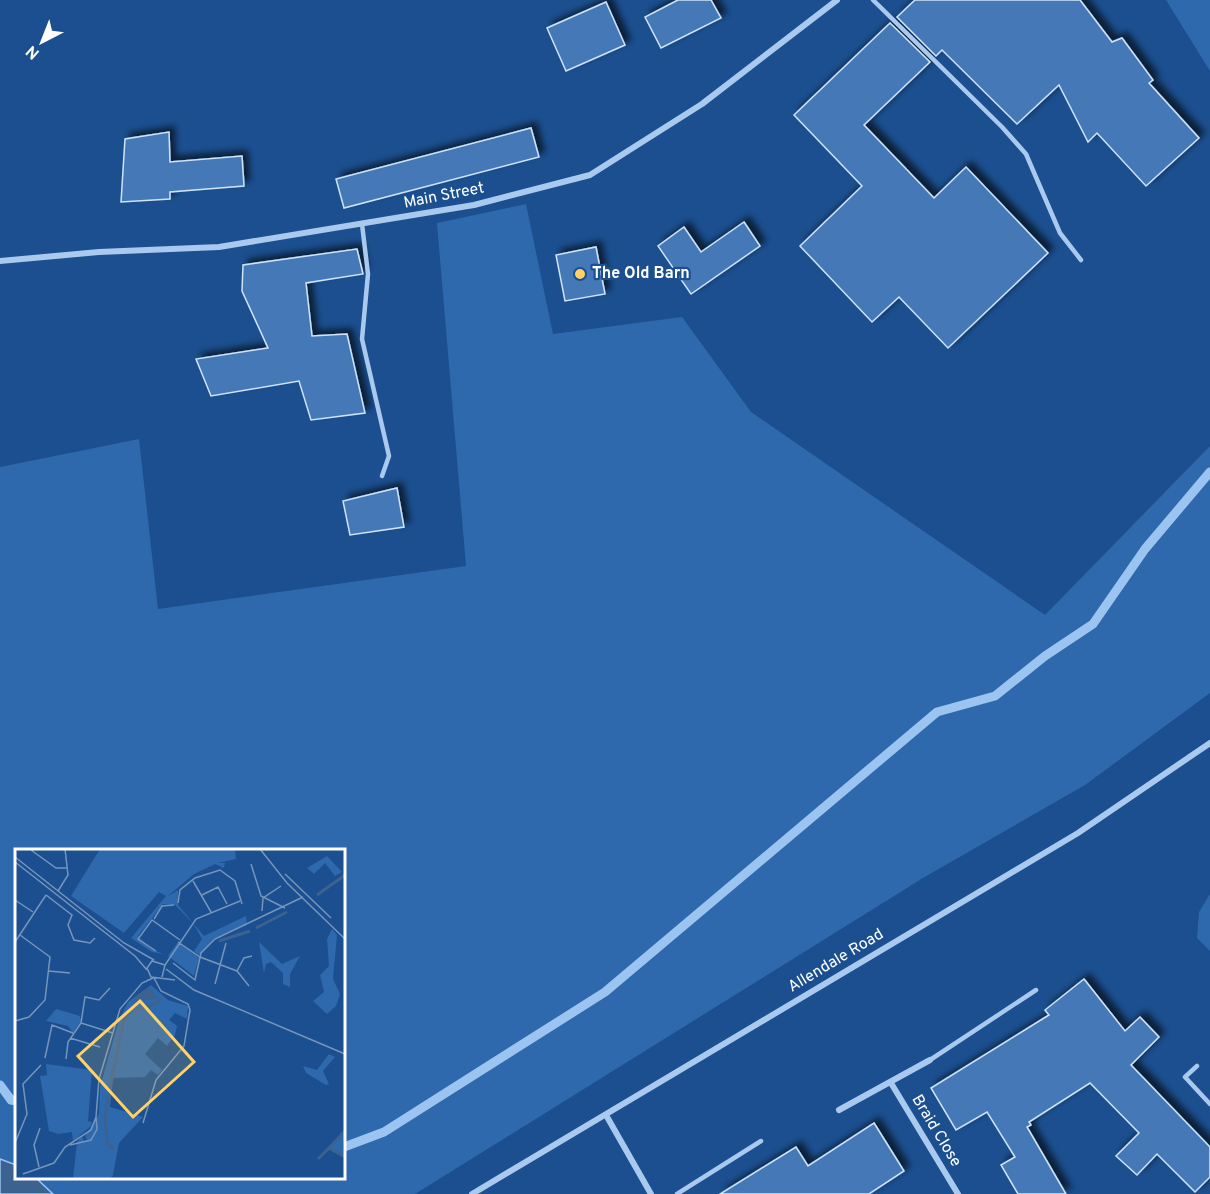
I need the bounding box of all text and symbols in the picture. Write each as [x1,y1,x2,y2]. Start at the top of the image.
north arrow [12,12,72,72]
text: N [22,40,44,63]
street label: Main Street [402,178,486,214]
place label: The Old Barn [592,264,690,284]
marker: The Old Barn [573,267,587,281]
inset map [15,849,345,1179]
street label: Allendale Road [784,925,888,997]
street label: Braid Close [907,1091,965,1171]

